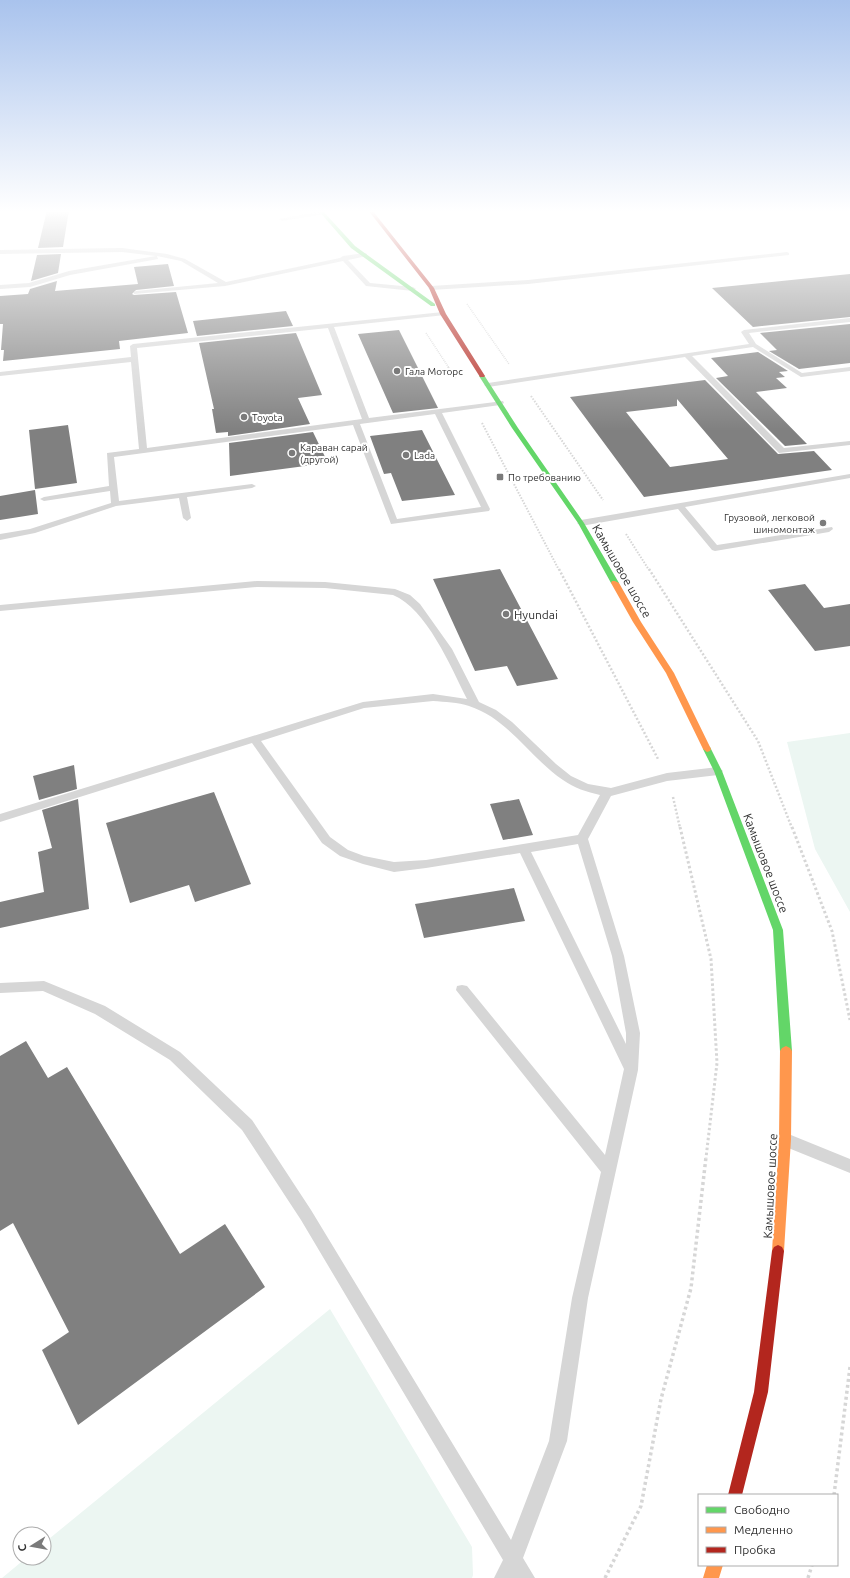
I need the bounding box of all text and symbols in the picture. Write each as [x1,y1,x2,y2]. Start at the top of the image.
marker: Гала Моторс [392,366,402,376]
place label: Гала Моторс [405,366,463,377]
marker: Toyota [239,412,249,422]
place label: Toyota [252,412,283,423]
place label: Караван сарай (другой) [300,442,368,465]
marker: Караван сарай (другой) [287,448,297,458]
marker: Lada [401,450,411,460]
place label: Lada [414,450,435,461]
marker: По требованию [495,472,505,482]
place label: По требованию [508,472,581,483]
place label: Грузовой, легковой шиномонтаж [724,512,816,535]
marker: Грузовой, легковой шиномонтаж [818,518,828,528]
street label: Камышовое шоссе [590,522,654,620]
place label: Hyundai [514,608,558,621]
marker: Hyundai [501,609,511,619]
street label: Камышовое шоссе [741,811,791,915]
street label: Камышовое шоссе [761,1133,779,1239]
legend [698,1494,838,1566]
text: Свободно [734,1503,790,1516]
text: Медленно [734,1523,793,1536]
north arrow [12,1526,52,1566]
text: С [16,1543,29,1553]
text: Пробка [734,1543,776,1556]

